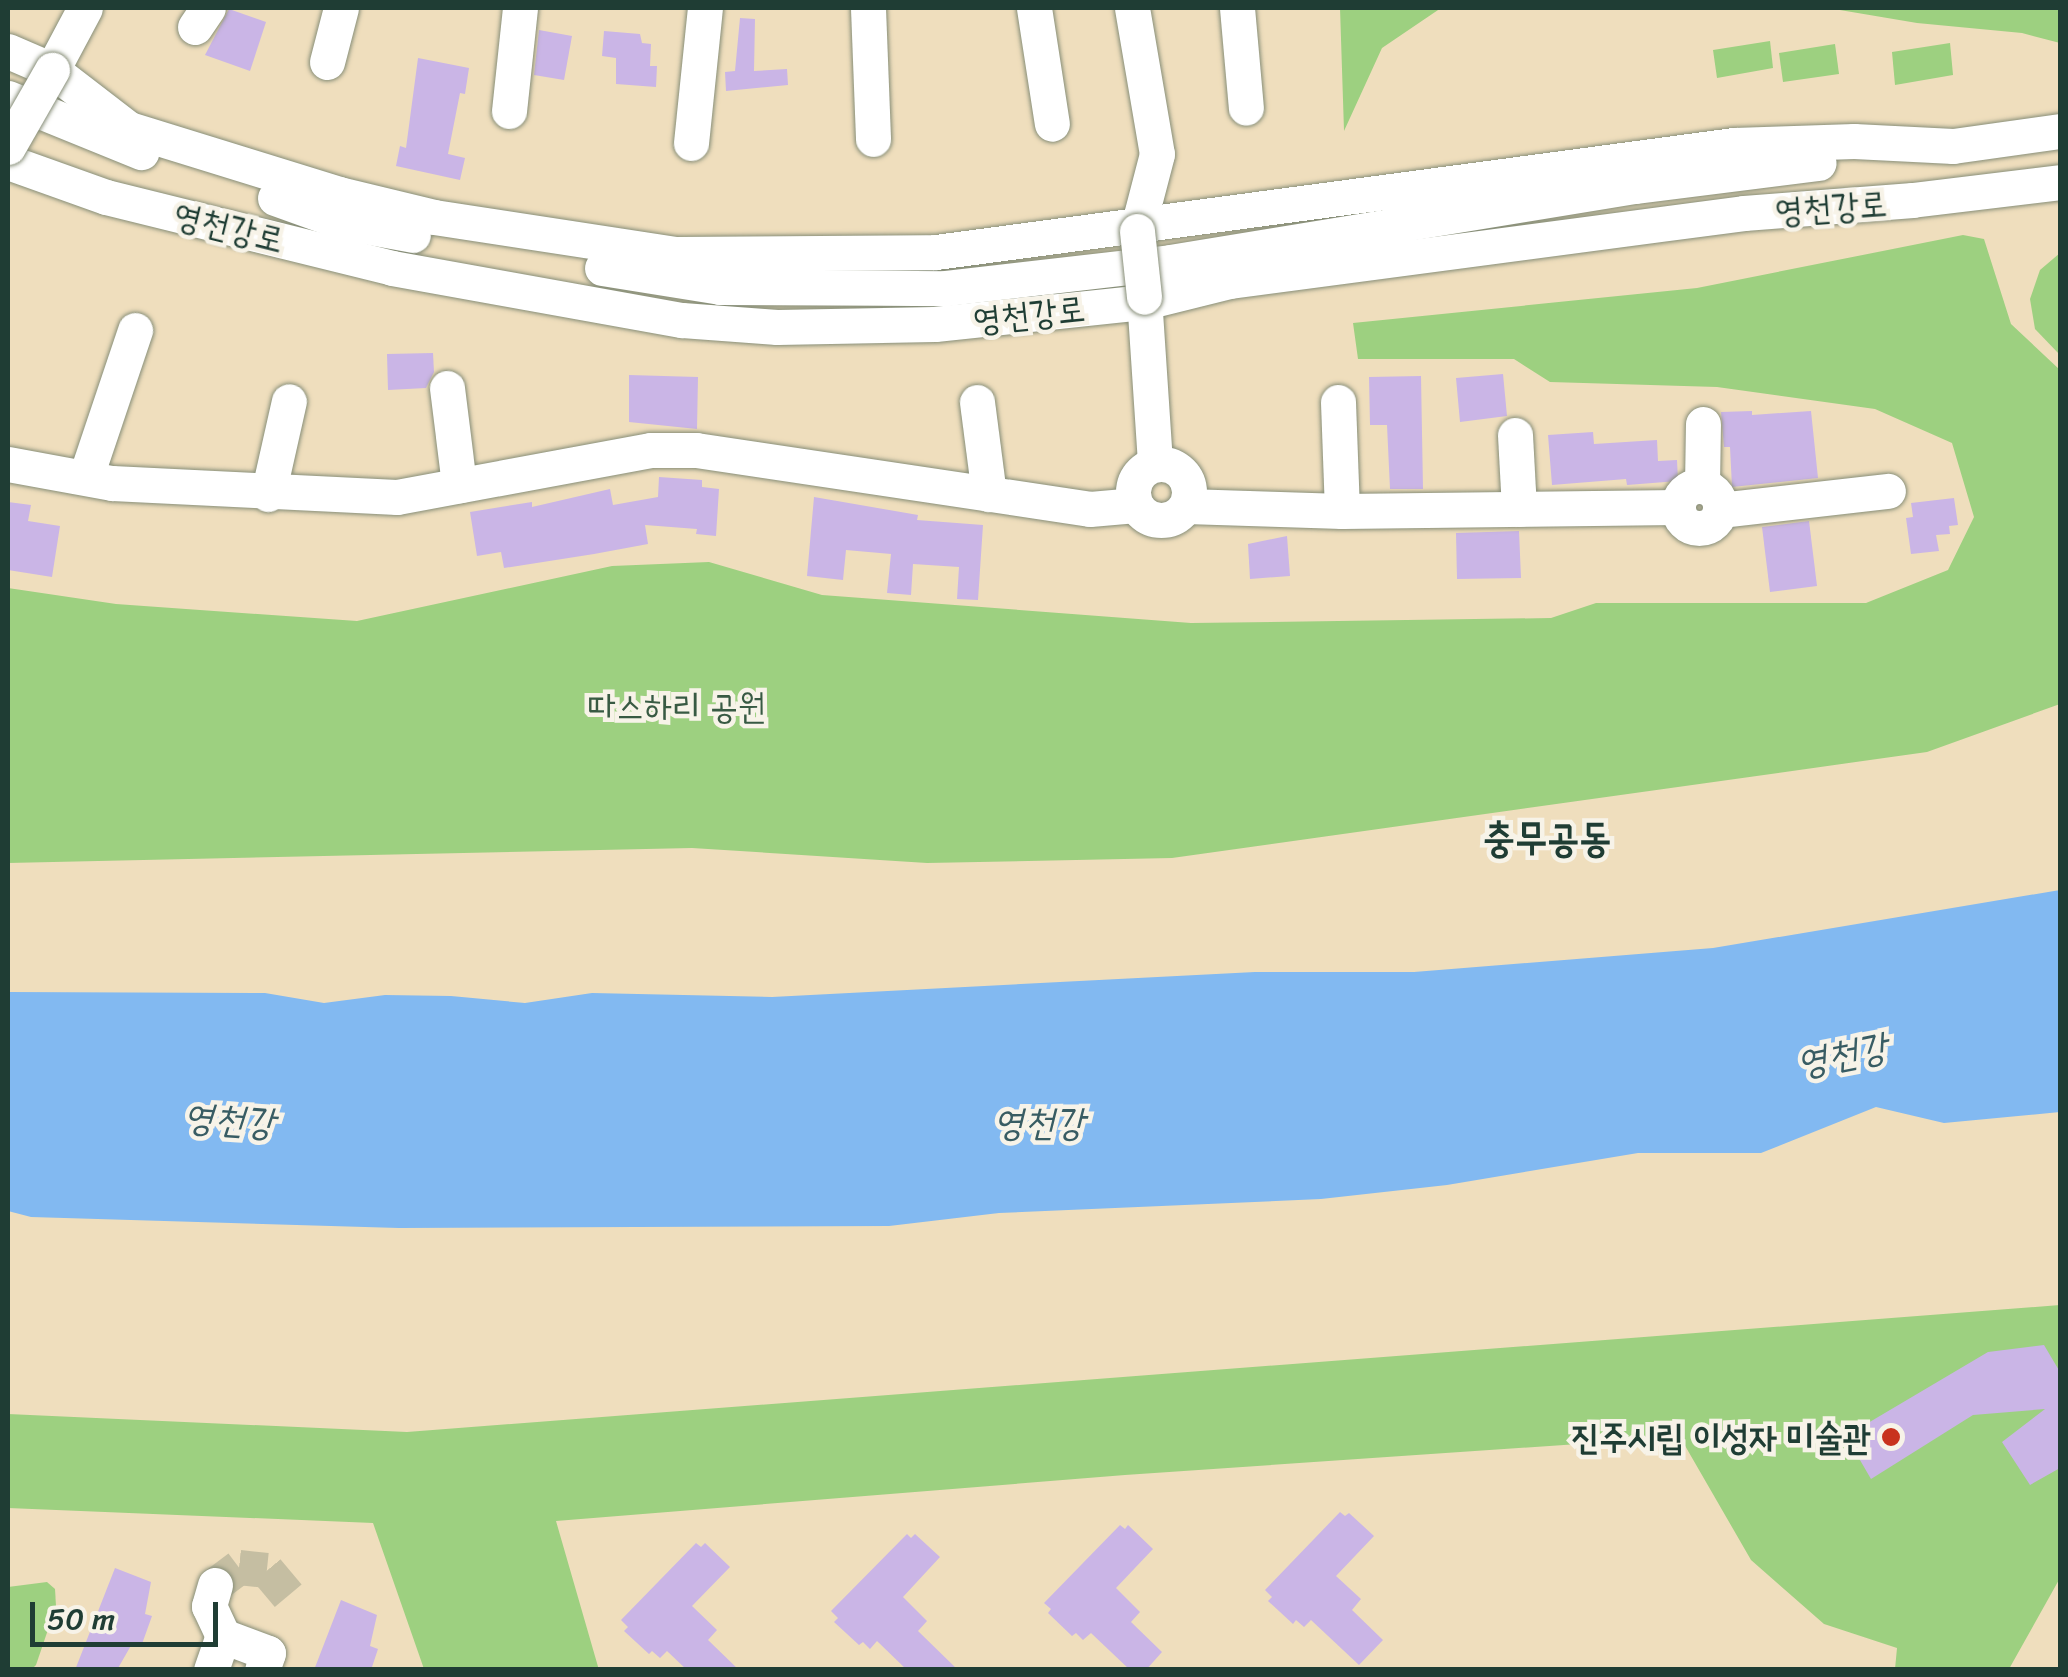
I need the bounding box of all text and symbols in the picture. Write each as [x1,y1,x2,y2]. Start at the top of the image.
street label: 영천강로 [1773,182,1889,232]
street label: 영천강로 [169,193,289,261]
street label: 영천강로 [971,287,1087,341]
park label: 따스하리 공원 [588,685,766,727]
district label: 충무공동 [1483,814,1611,862]
water label: 영천강 [1793,1024,1891,1086]
water label: 영천강 [182,1094,276,1146]
water label: 영천강 [993,1100,1085,1146]
place label: 진주시립 이성자 미술관 [1571,1416,1871,1458]
marker: 진주시립 이성자 미술관 [1880,1426,1902,1448]
scale bar [35,1582,222,1644]
text: 50 m [47,1592,115,1646]

